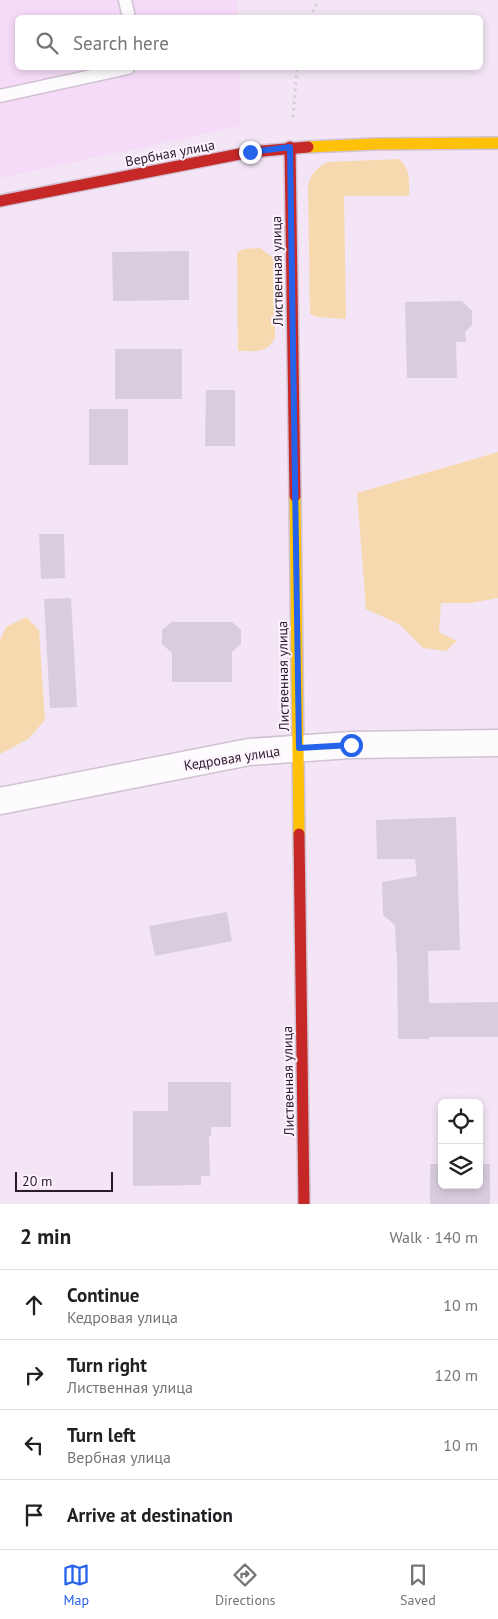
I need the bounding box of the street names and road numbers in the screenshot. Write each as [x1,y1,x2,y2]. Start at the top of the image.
street label: Вербная улица [124,135,216,171]
street label: Лиственная улица [267,216,287,327]
street label: Лиственная улица [273,621,293,732]
street label: Кедровая улица [183,742,281,774]
street label: Лиственная улица [278,1026,298,1137]

